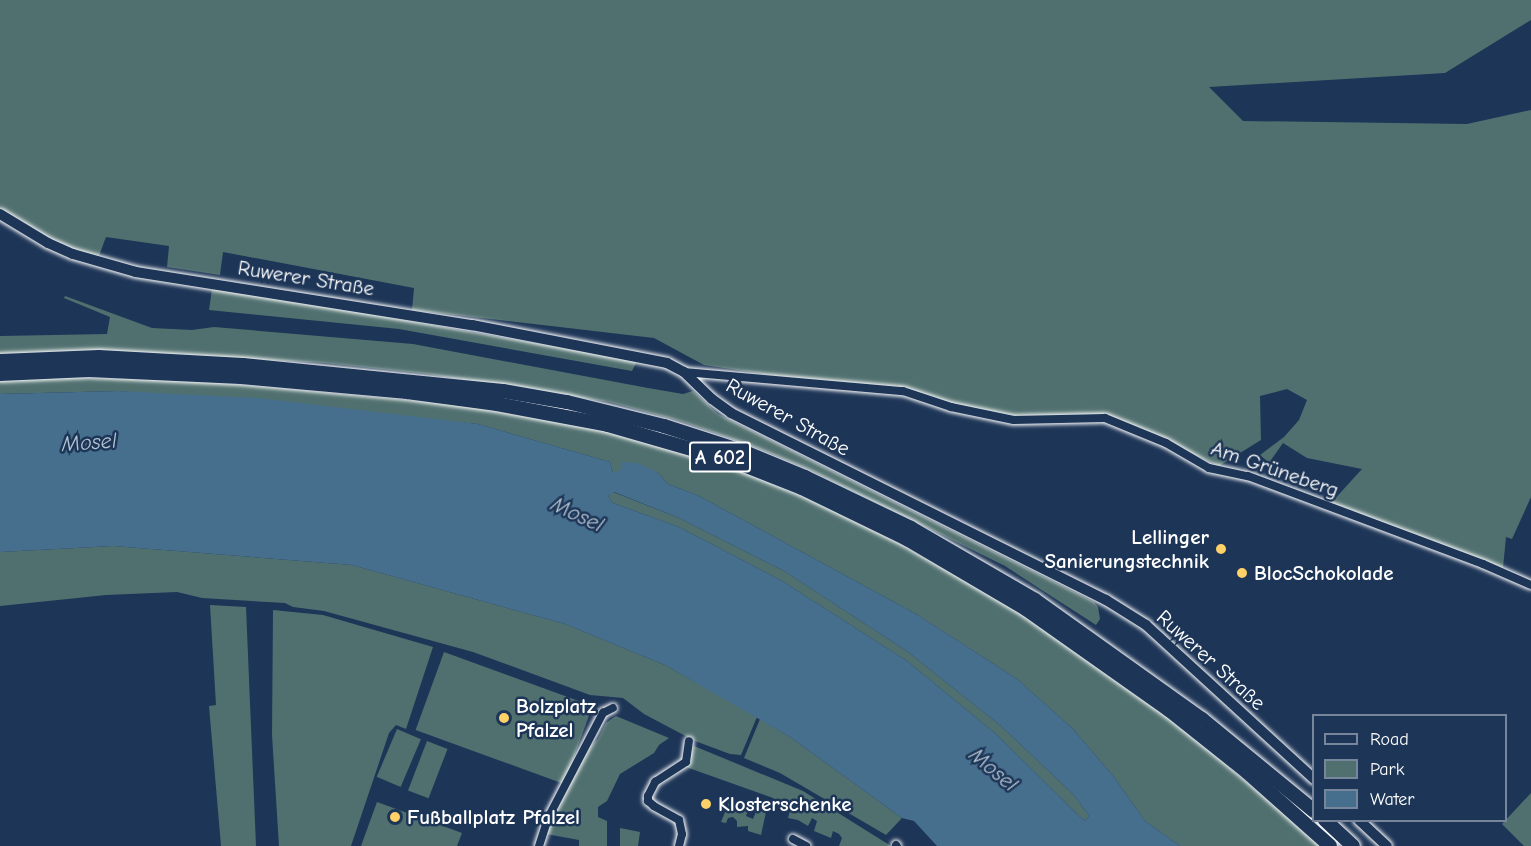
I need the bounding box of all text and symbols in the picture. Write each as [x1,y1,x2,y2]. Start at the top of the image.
street label: Ruwerer Straße [236,255,376,301]
street label: Ruwerer Straße [722,373,854,461]
water label: Mosel [61,428,117,458]
street label: Am Grüneberg [1208,435,1342,503]
road number: A 602 [688,440,752,474]
water label: Mosel [546,491,608,539]
place label: Lellinger Sanierungstechnik [1044,524,1209,574]
marker: Lellinger Sanierungstechnik [1214,542,1228,556]
place label: BlocSchokolade [1254,560,1393,586]
marker: BlocSchokolade [1235,566,1249,580]
street label: Ruwerer Straße [1151,605,1271,715]
place label: Bolzplatz Pfalzel [516,693,596,743]
marker: Bolzplatz Pfalzel [497,711,511,725]
legend [1312,714,1507,822]
text: Road [1370,729,1409,750]
water label: Mosel [963,742,1023,798]
text: Park [1370,759,1404,780]
text: Water [1370,789,1414,810]
place label: Klosterschenke [718,791,852,817]
marker: Klosterschenke [699,797,713,811]
place label: Fußballplatz Pfalzel [407,804,580,830]
marker: Fußballplatz Pfalzel [388,810,402,824]

